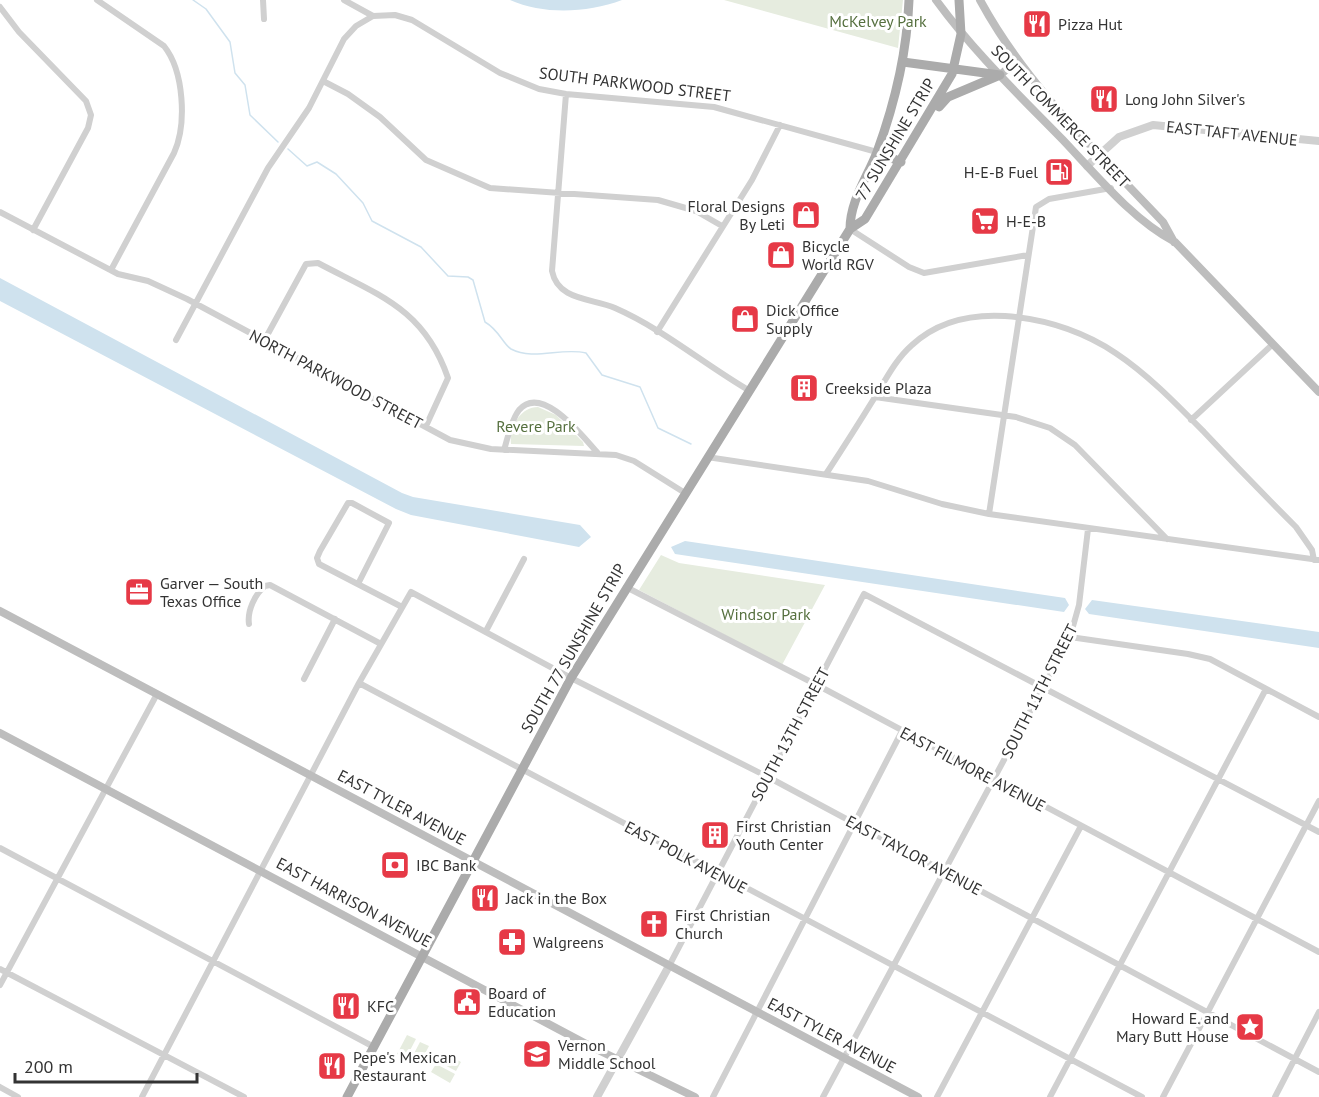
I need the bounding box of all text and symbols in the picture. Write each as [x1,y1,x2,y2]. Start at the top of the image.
restaurant icon: Pizza Hut [1021,8,1053,40]
park label: McKelvey Park [829,11,927,31]
place label: Pizza Hut [1058,14,1123,34]
street label: SOUTH COMMERCE STREET [987,40,1135,192]
street label: SOUTH PARKWOOD STREET [538,62,732,106]
street label: 77 SUNSHINE STRIP [851,74,939,204]
restaurant icon: Long John Silver's [1088,83,1120,115]
place label: Long John Silver's [1125,89,1246,109]
street label: EAST TAFT AVENUE [1165,116,1299,150]
fuel station icon: H-E-B Fuel [1043,156,1075,188]
place label: H-E-B Fuel [964,162,1038,182]
place label: Floral Designs By Leti [687,196,785,234]
shop icon: Floral Designs By Leti [790,199,822,231]
supermarket icon: H-E-B [969,205,1001,237]
place label: H-E-B [1006,211,1046,231]
place label: Bicycle World RGV [802,236,875,274]
shop icon: Bicycle World RGV [765,239,797,271]
place label: Dick Office Supply [766,300,839,338]
shop icon: Dick Office Supply [729,303,761,335]
street label: NORTH PARKWOOD STREET [246,325,426,433]
building icon: Creekside Plaza [788,372,820,404]
place label: Creekside Plaza [825,378,932,398]
park label: Revere Park [496,416,576,436]
street label: SOUTH 77 SUNSHINE STRIP [516,560,630,736]
place label: Garver — South Texas Office [160,573,263,611]
office icon: Garver — South Texas Office [123,576,155,608]
park label: Windsor Park [721,604,811,624]
street label: SOUTH 11TH STREET [996,620,1082,762]
street label: SOUTH 13TH STREET [746,664,834,804]
street label: EAST FILMORE AVENUE [897,722,1049,816]
street label: EAST TYLER AVENUE [334,765,470,849]
street label: EAST TAYLOR AVENUE [843,811,985,899]
street label: EAST POLK AVENUE [621,816,751,898]
place label: First Christian Youth Center [736,816,831,854]
building icon: First Christian Youth Center [699,819,731,851]
bank icon: IBC Bank [379,849,411,881]
street label: EAST HARRISON AVENUE [273,853,435,951]
place label: IBC Bank [416,855,477,875]
restaurant icon: Jack in the Box [469,882,501,914]
place label: Jack in the Box [505,888,607,908]
place label: First Christian Church [675,905,770,943]
church icon: First Christian Church [638,908,670,940]
pharmacy icon: Walgreens [496,926,528,958]
place label: Walgreens [533,932,604,952]
place label: Board of Education [488,983,556,1021]
public building icon: Board of Education [451,986,483,1018]
restaurant icon: KFC [330,990,362,1022]
street label: EAST TYLER AVENUE [764,993,900,1077]
place label: KFC [367,996,394,1016]
place label: Howard E. and Mary Butt House [1116,1008,1229,1046]
place icon: Howard E. and Mary Butt House [1234,1011,1266,1043]
place label: Vernon Middle School [557,1035,656,1073]
school or university icon: Vernon Middle School [521,1038,553,1070]
scale bar [15,1046,196,1084]
place label: Pepe's Mexican Restaurant [353,1047,456,1085]
restaurant icon: Pepe's Mexican Restaurant [316,1050,348,1082]
text: 200 m [24,1055,73,1078]

